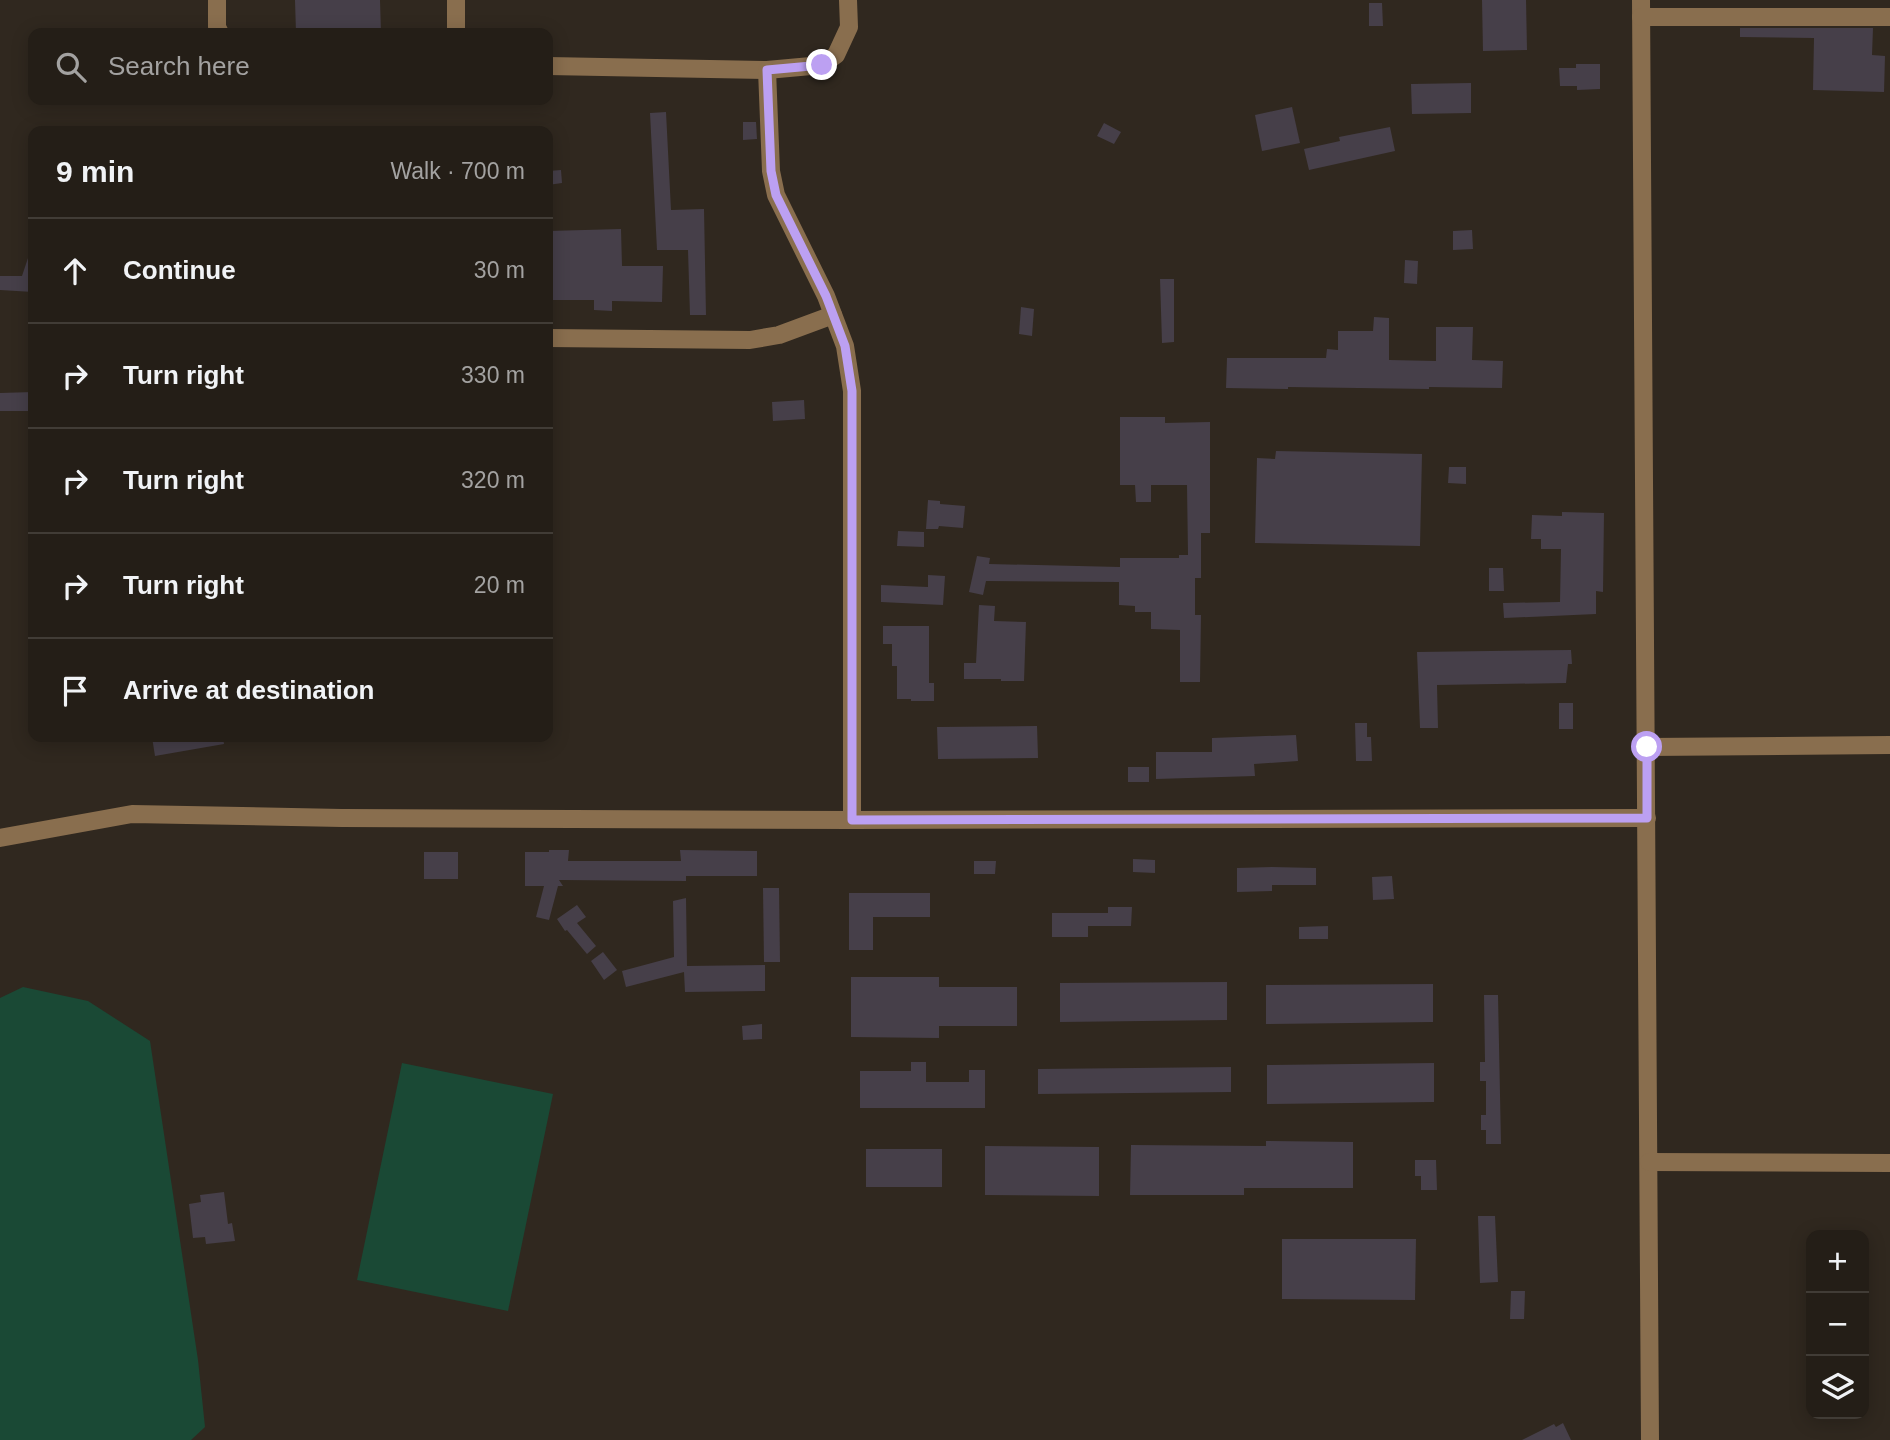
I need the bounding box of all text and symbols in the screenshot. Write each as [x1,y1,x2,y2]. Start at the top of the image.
search box [28,28,553,105]
icon: search [52,48,90,86]
route end [806,49,837,80]
text: Search here [108,51,250,81]
text: 9 min [56,155,134,188]
text: Walk · 700 m [390,158,525,184]
icon: ahead [56,252,94,290]
text: Continue [123,255,236,285]
text: 30 m [474,257,525,283]
icon: right [56,357,94,395]
text: Turn right [123,360,244,390]
text: 330 m [461,362,525,388]
icon: right [56,462,94,500]
text: Turn right [123,465,244,495]
text: 320 m [461,467,525,493]
icon: right [56,567,94,605]
text: Turn right [123,570,244,600]
text: 20 m [474,572,525,598]
icon: arrive [56,672,94,710]
text: Arrive at destination [123,675,374,705]
route start [1631,731,1662,762]
map controls [1806,1230,1869,1419]
button: + [1806,1230,1869,1293]
button: − [1806,1293,1869,1356]
button: layers [1806,1356,1869,1419]

